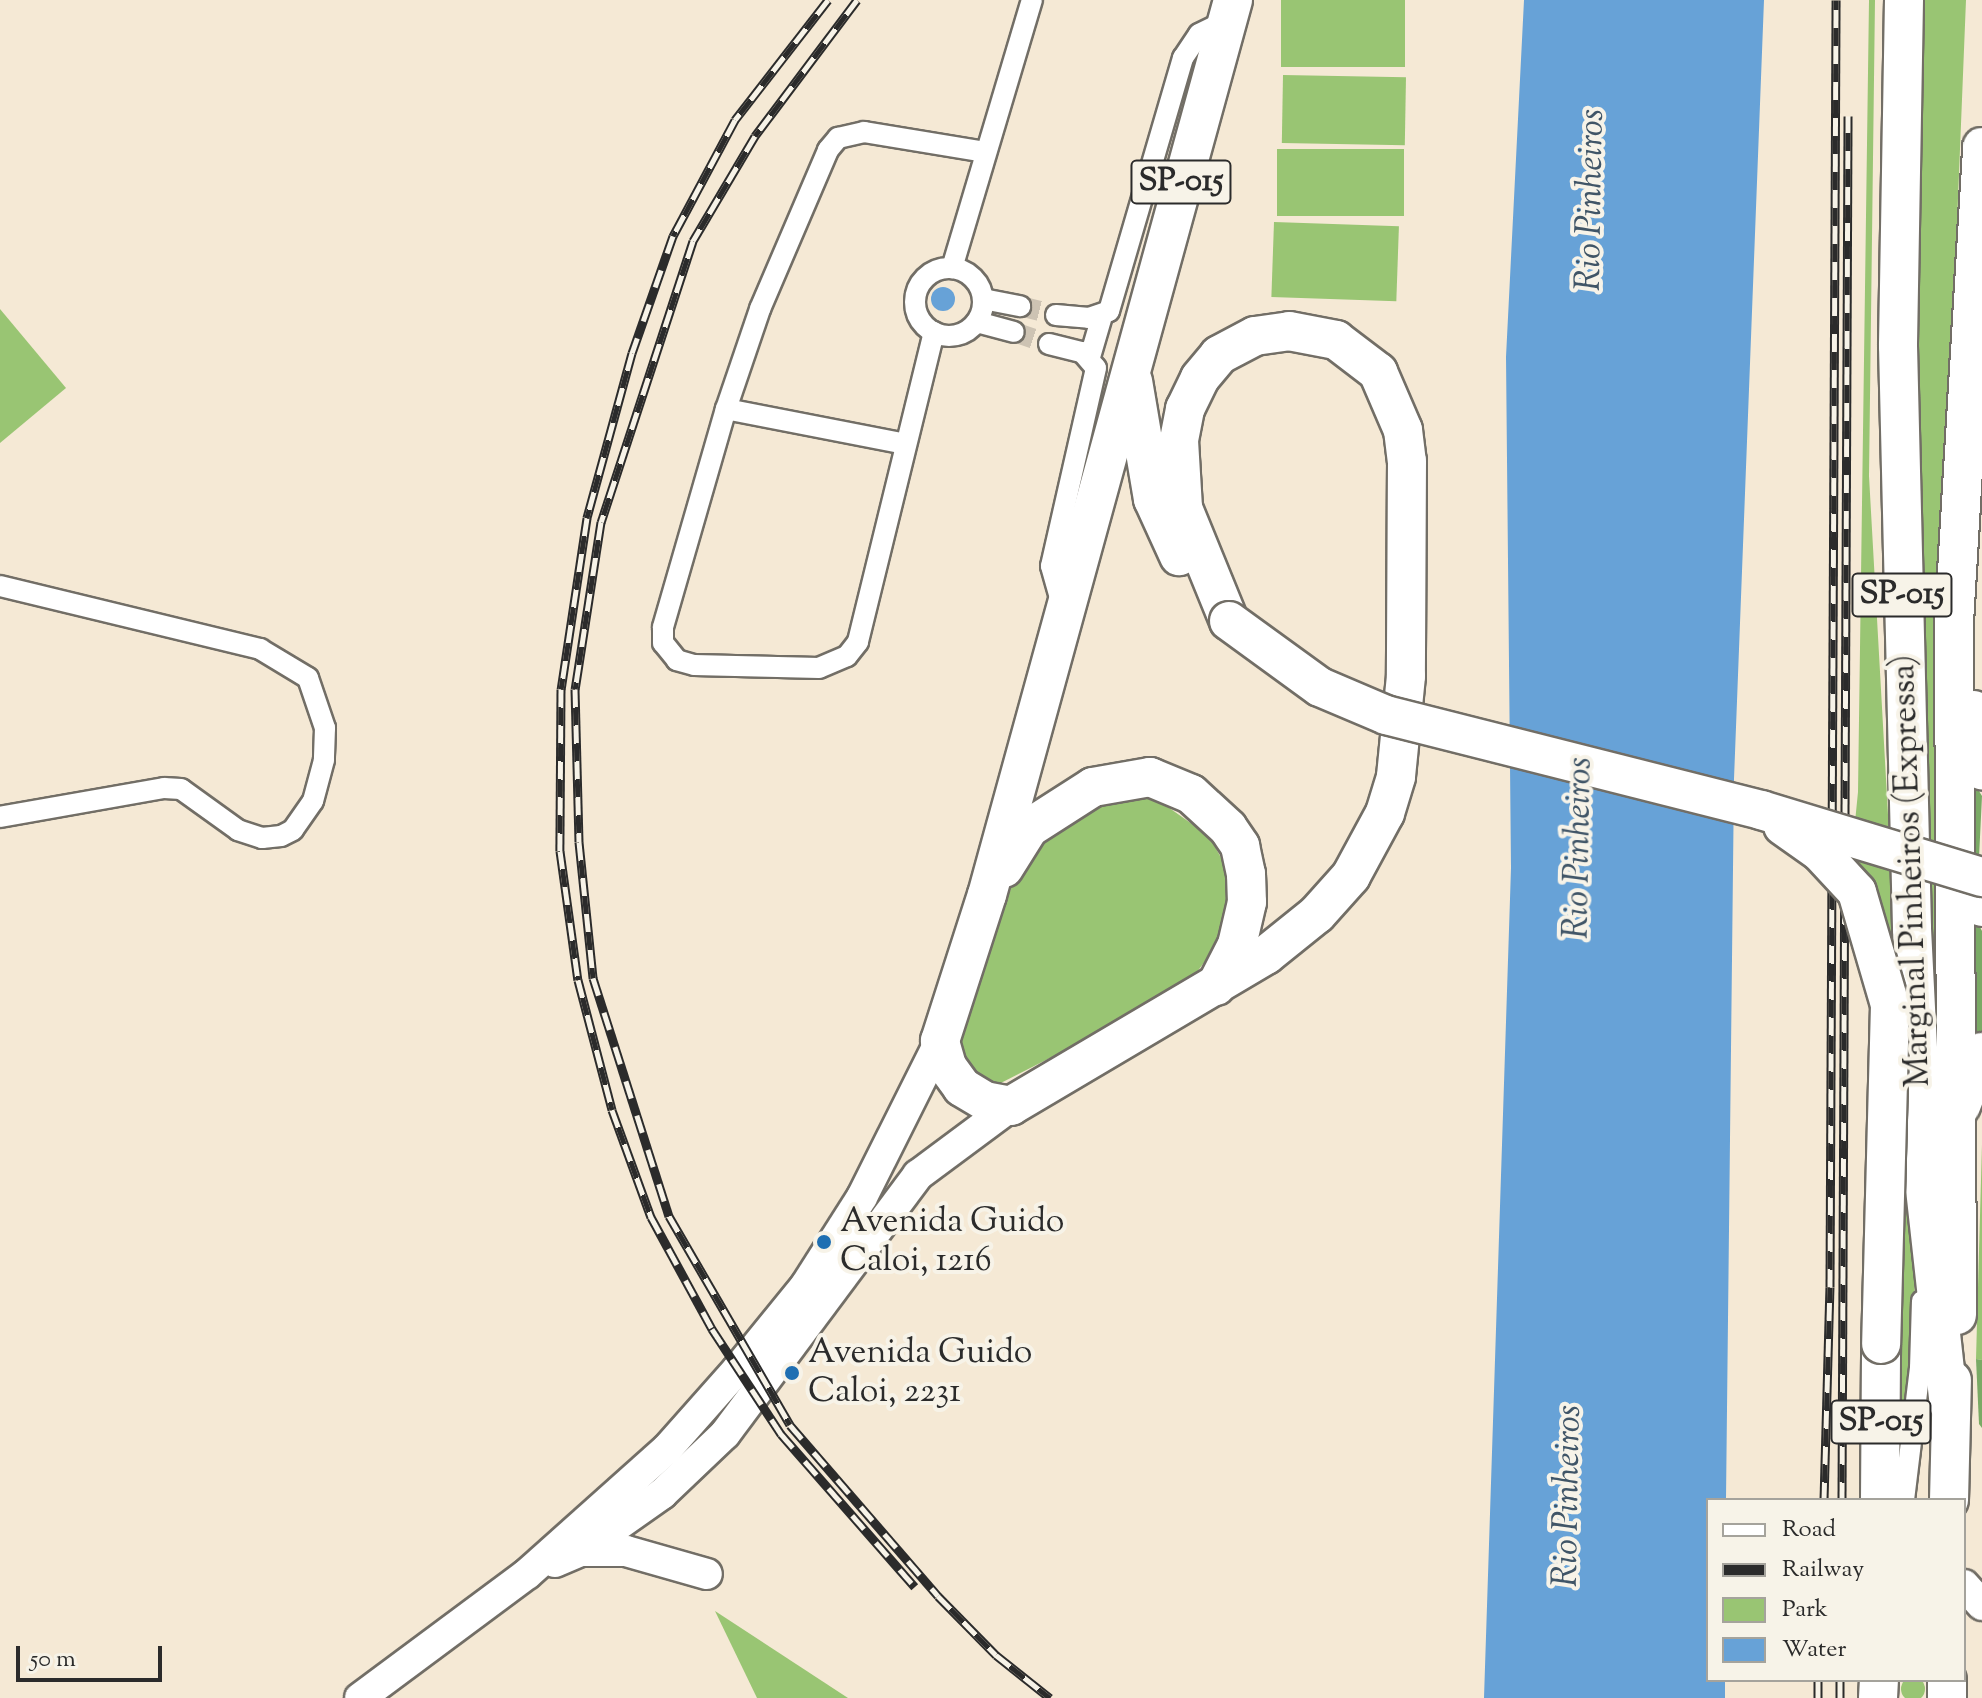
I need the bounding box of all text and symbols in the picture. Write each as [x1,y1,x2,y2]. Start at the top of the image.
water label: Rio Pinheiros [1569,109,1615,291]
road number: SP-015 [1129,154,1233,210]
road number: SP-015 [1850,567,1954,623]
street label: Marginal Pinheiros (Expressa) [1884,654,1940,1088]
water label: Rio Pinheiros [1557,757,1603,939]
place label: Avenida Guido Caloi, 1216 [840,1202,1064,1282]
marker: Avenida Guido Caloi, 1216 [815,1233,833,1251]
place label: Avenida Guido Caloi, 2231 [808,1333,1032,1412]
marker: Avenida Guido Caloi, 2231 [783,1364,801,1382]
road number: SP-015 [1829,1394,1933,1450]
water label: Rio Pinheiros [1546,1405,1592,1587]
legend [1706,1498,1966,1682]
text: Road [1782,1513,1836,1547]
text: Railway [1782,1553,1864,1587]
text: Park [1782,1593,1828,1627]
scale bar [20,1630,166,1680]
text: Water [1782,1633,1846,1667]
text: 50 m [30,1643,76,1677]

